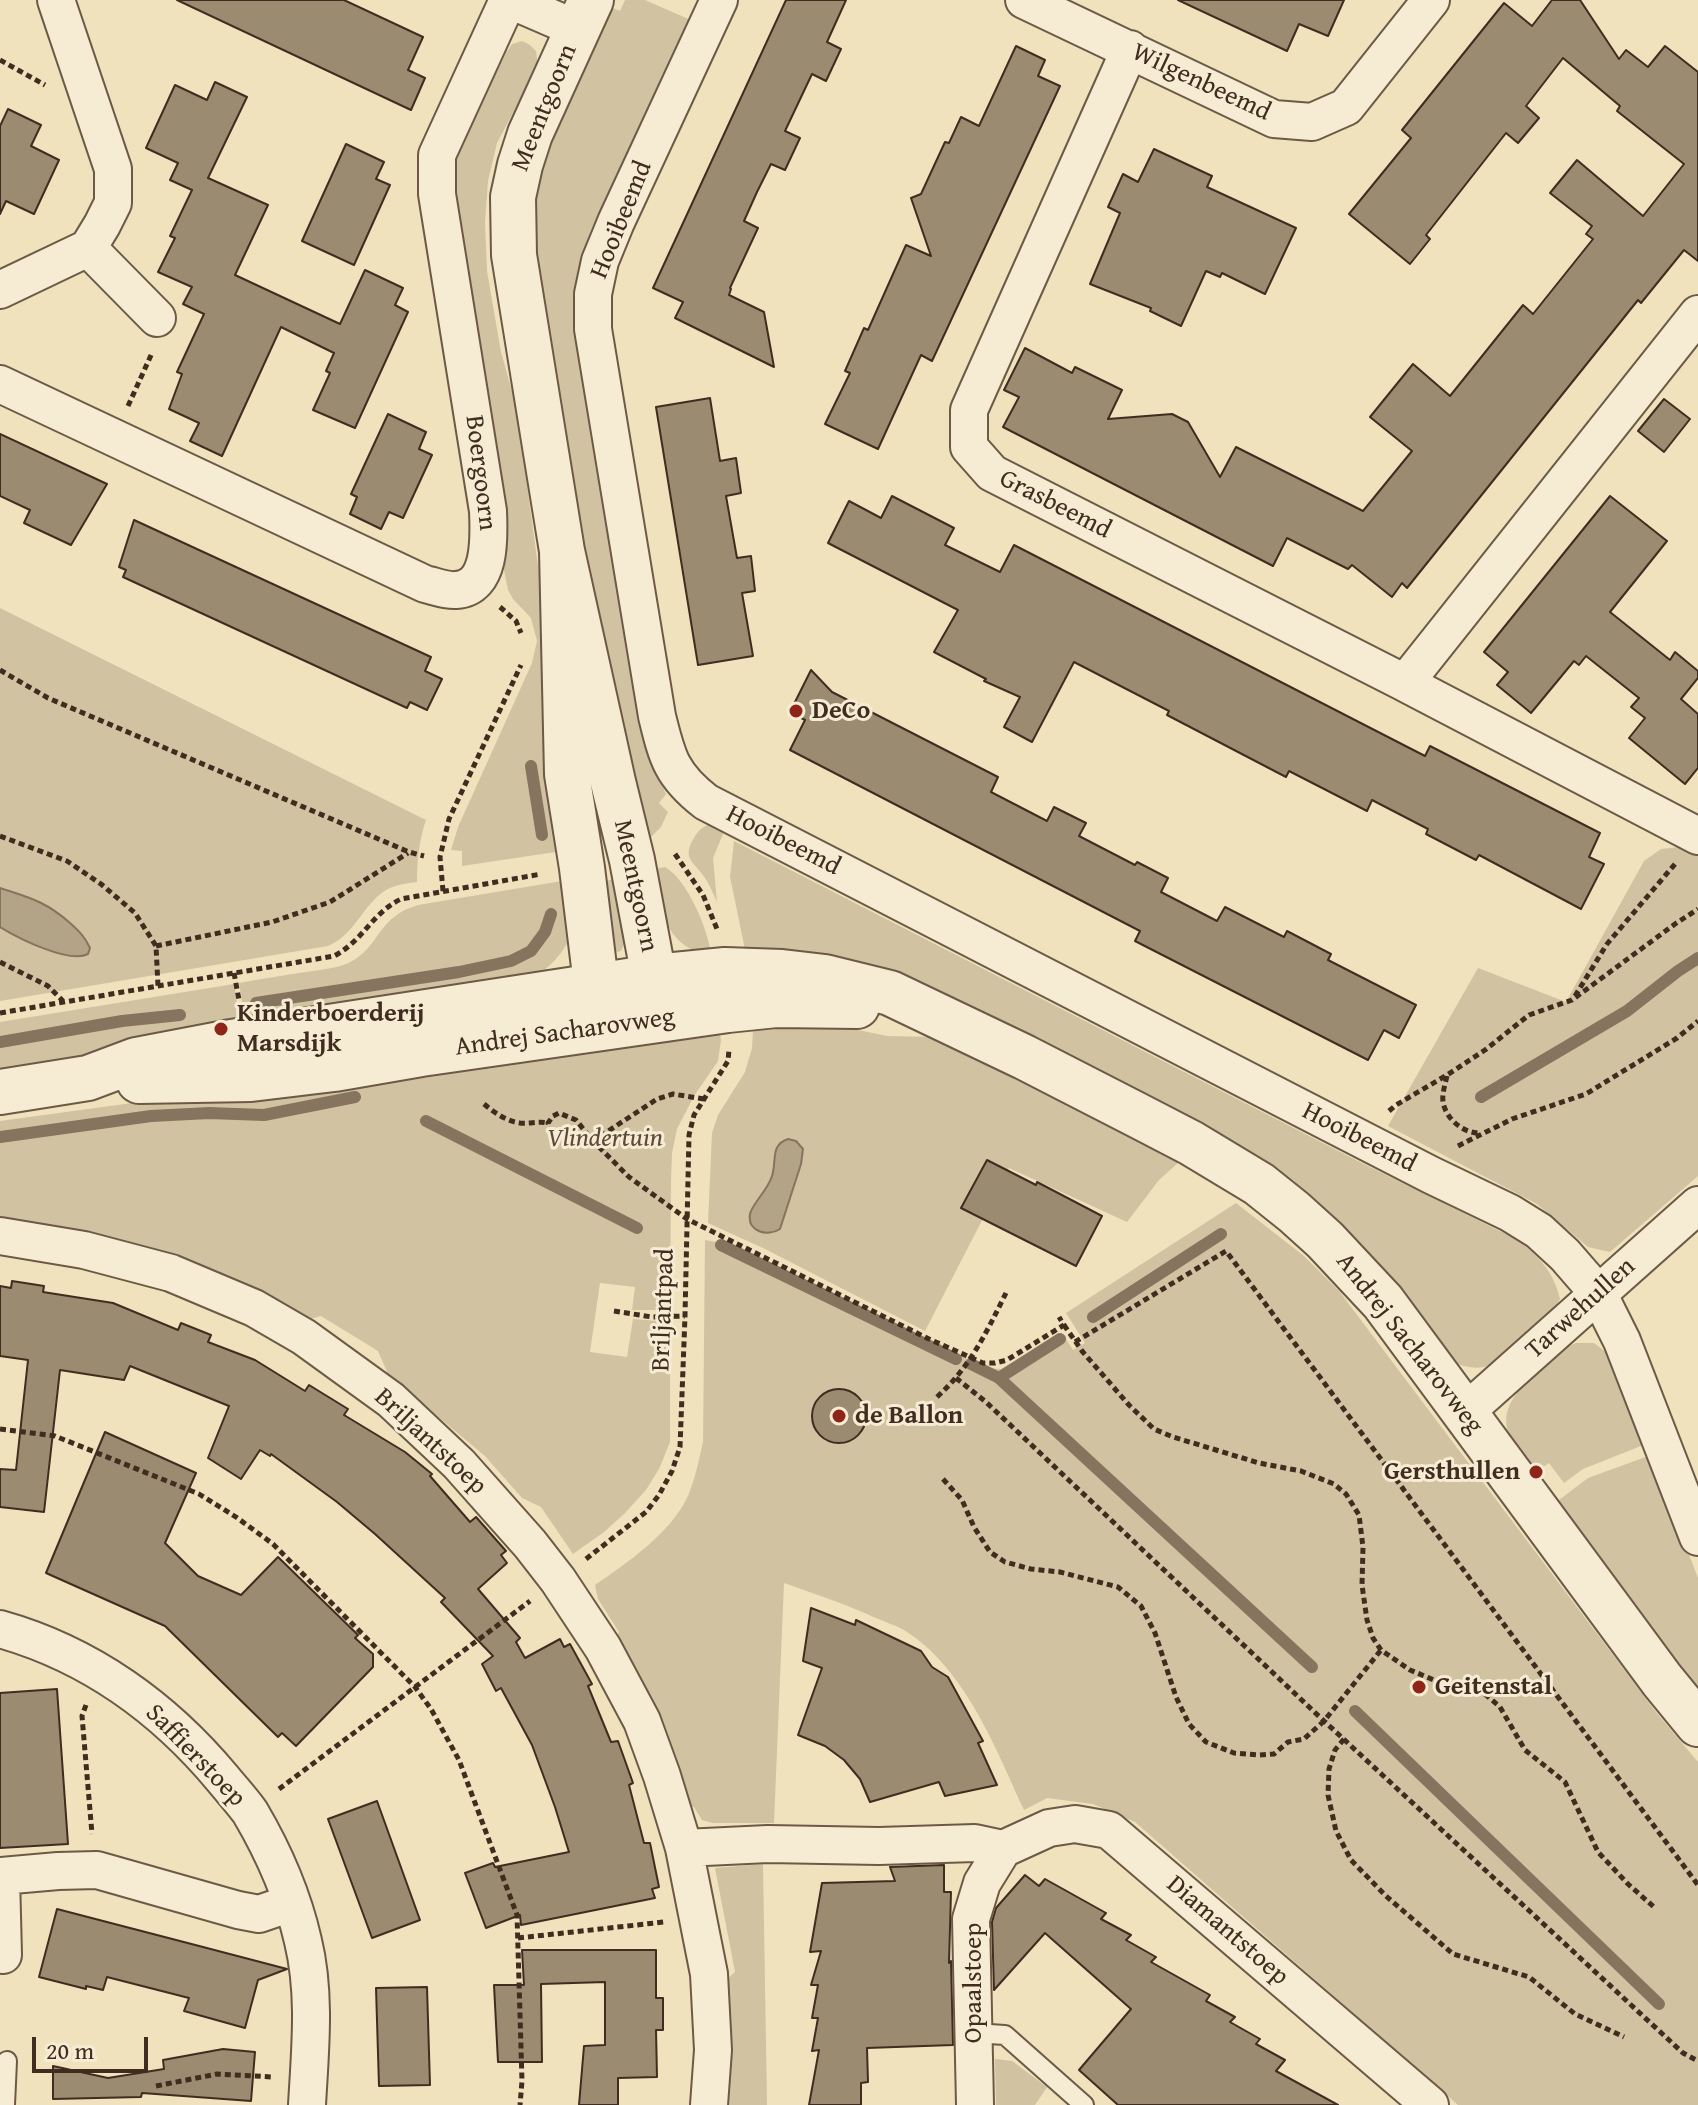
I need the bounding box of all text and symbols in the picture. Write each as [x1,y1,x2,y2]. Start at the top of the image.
street label: Wilgenbeemd [1127,37,1275,129]
street label: Meentgoorn [505,40,585,176]
street label: Hooibeemd [584,157,660,283]
street label: Boergoorn [457,414,503,532]
street label: Grasbeemd [994,464,1116,546]
place label: DeCo [812,695,870,727]
marker: DeCo [787,702,805,720]
street label: Hooibeemd [721,799,845,883]
street label: Meentgoorn [606,817,664,955]
place label: Kinderboerderij Marsdijk [237,998,424,1060]
street label: Andrej Sacharovweg [453,1002,677,1064]
marker: Kinderboerderij Marsdijk [212,1020,230,1038]
street label: Hooibeemd [1297,1096,1421,1180]
park label: Vlindertuin [547,1123,663,1155]
street label: Andrej Sacharovweg [1329,1247,1489,1441]
street label: Briljantpad [646,1248,682,1372]
street label: Tarwehullen [1520,1252,1642,1366]
street label: Briljantstoep [367,1382,493,1502]
place label: de Ballon [855,1400,963,1432]
marker: de Ballon [830,1407,848,1425]
place label: Gersthullen [1384,1456,1520,1488]
marker: Gersthullen [1527,1463,1545,1481]
place label: Geitenstal [1435,1671,1552,1703]
marker: Geitenstal [1410,1678,1428,1696]
street label: Saffierstoep [138,1698,252,1814]
street label: Diamantstoep [1160,1869,1294,1993]
street label: Opaalstoep [958,1923,990,2043]
scale bar [36,2021,152,2071]
text: 20 m [46,2033,94,2068]

